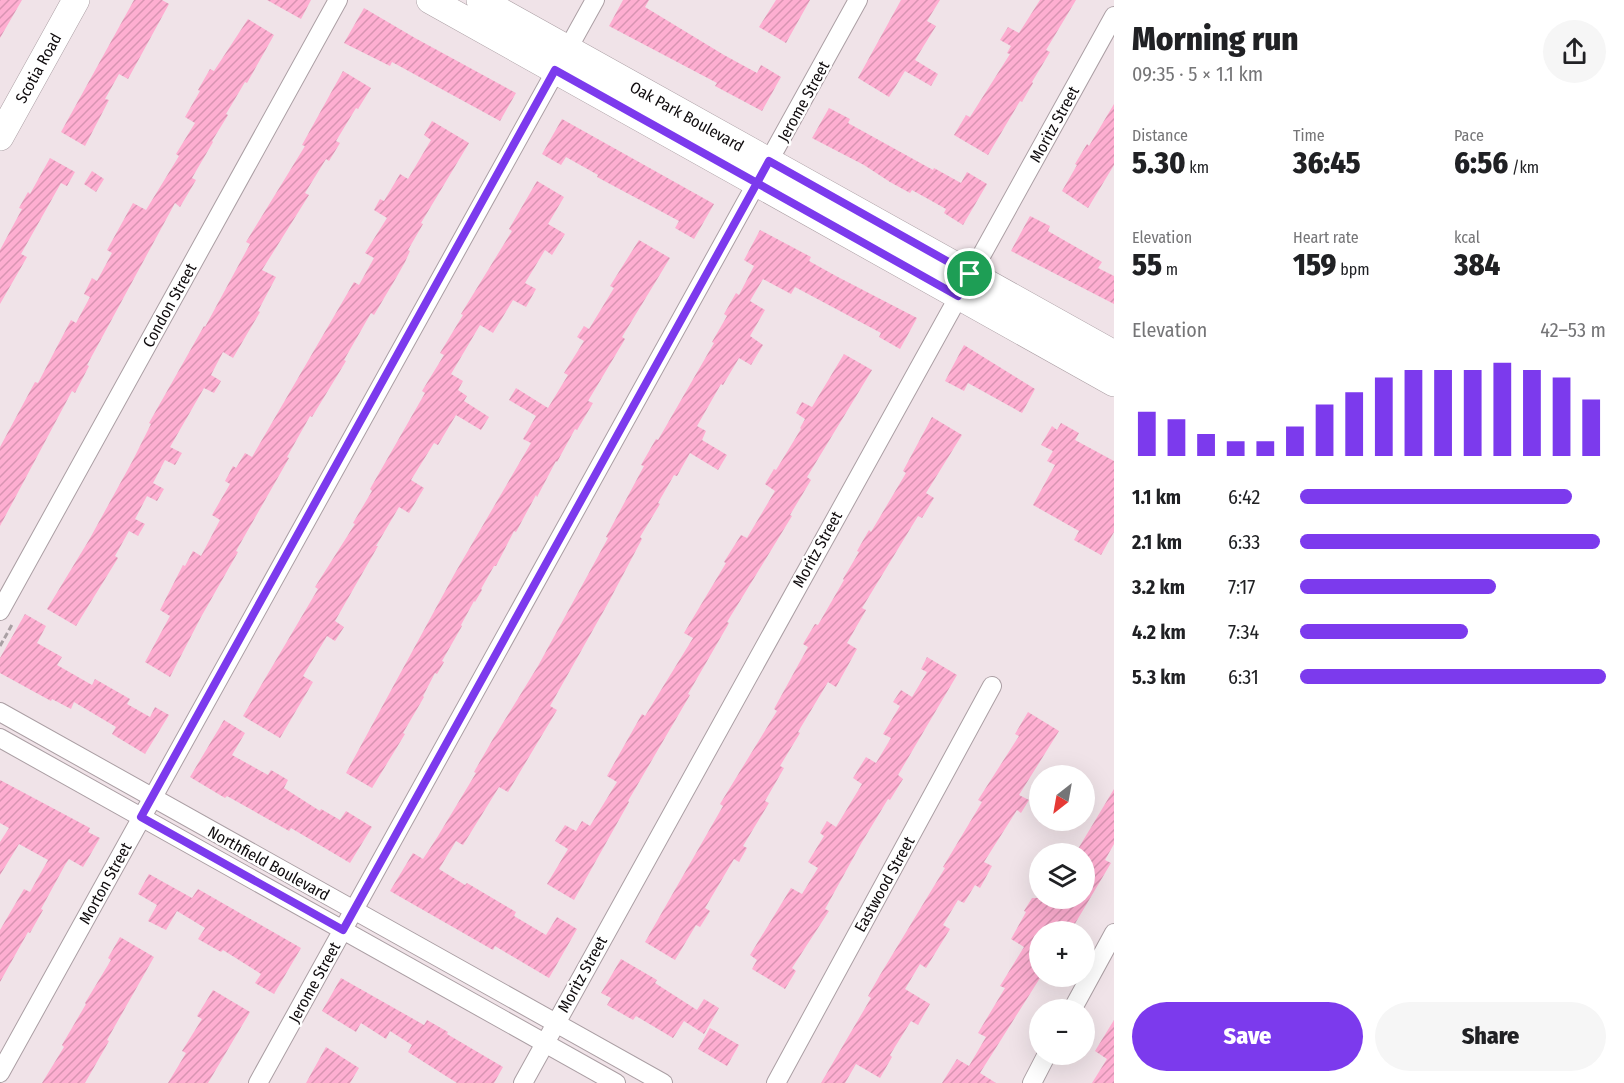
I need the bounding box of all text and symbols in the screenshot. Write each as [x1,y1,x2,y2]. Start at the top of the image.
text: Morning run [1132,19,1299,59]
button: share [1543,20,1606,83]
street label: Scotia Road [11,30,65,106]
street label: Jerome Street [774,57,834,145]
text: 09:35 · 5 × 1.1 km [1132,62,1263,86]
street label: Oak Park Boulevard [627,77,747,156]
street label: Moritz Street [1026,82,1083,166]
text: Distance [1132,126,1188,145]
text: Time [1293,126,1325,145]
text: Pace [1454,126,1484,145]
text: 5.30 [1132,145,1186,181]
text: 36:45 [1293,145,1361,181]
text: 6:56 [1454,145,1508,181]
text: km [1186,158,1209,177]
text: /km [1508,158,1539,177]
text: Elevation [1132,228,1192,247]
text: Heart rate [1293,228,1359,247]
text: kcal [1454,228,1480,247]
text: 55 [1132,247,1162,283]
text: 159 [1293,247,1336,283]
text: 384 [1454,247,1500,283]
pin [944,248,995,299]
icon: arrive [953,257,986,290]
street label: Condon Street [139,259,201,351]
text: m [1162,260,1178,279]
text: bpm [1336,260,1370,279]
text: Elevation [1132,318,1207,342]
text: 42–53 m [1540,318,1606,342]
text: 1.1 km [1132,485,1181,509]
text: 6:42 [1228,485,1260,509]
street label: Moritz Street [789,507,846,591]
text: 2.1 km [1132,530,1182,554]
text: 6:33 [1228,530,1260,554]
text: 3.2 km [1132,575,1185,599]
text: 7:17 [1228,575,1255,599]
text: 4.2 km [1132,620,1186,644]
text: 7:34 [1228,620,1259,644]
text: 5.3 km [1132,665,1186,689]
text: 6:31 [1228,665,1259,689]
north arrow [1029,765,1095,831]
map controls [1029,765,1095,1065]
street label: Northfield Boulevard [205,822,333,905]
street label: Eastwood Street [850,833,919,935]
street label: Morton Street [75,838,136,927]
button: layers [1029,843,1095,909]
button: + [1029,921,1095,987]
street label: Moritz Street [554,932,611,1016]
street label: Jerome Street [285,938,345,1026]
button: − [1029,999,1095,1065]
button: Save [1132,1002,1363,1071]
button: Share [1375,1002,1606,1071]

